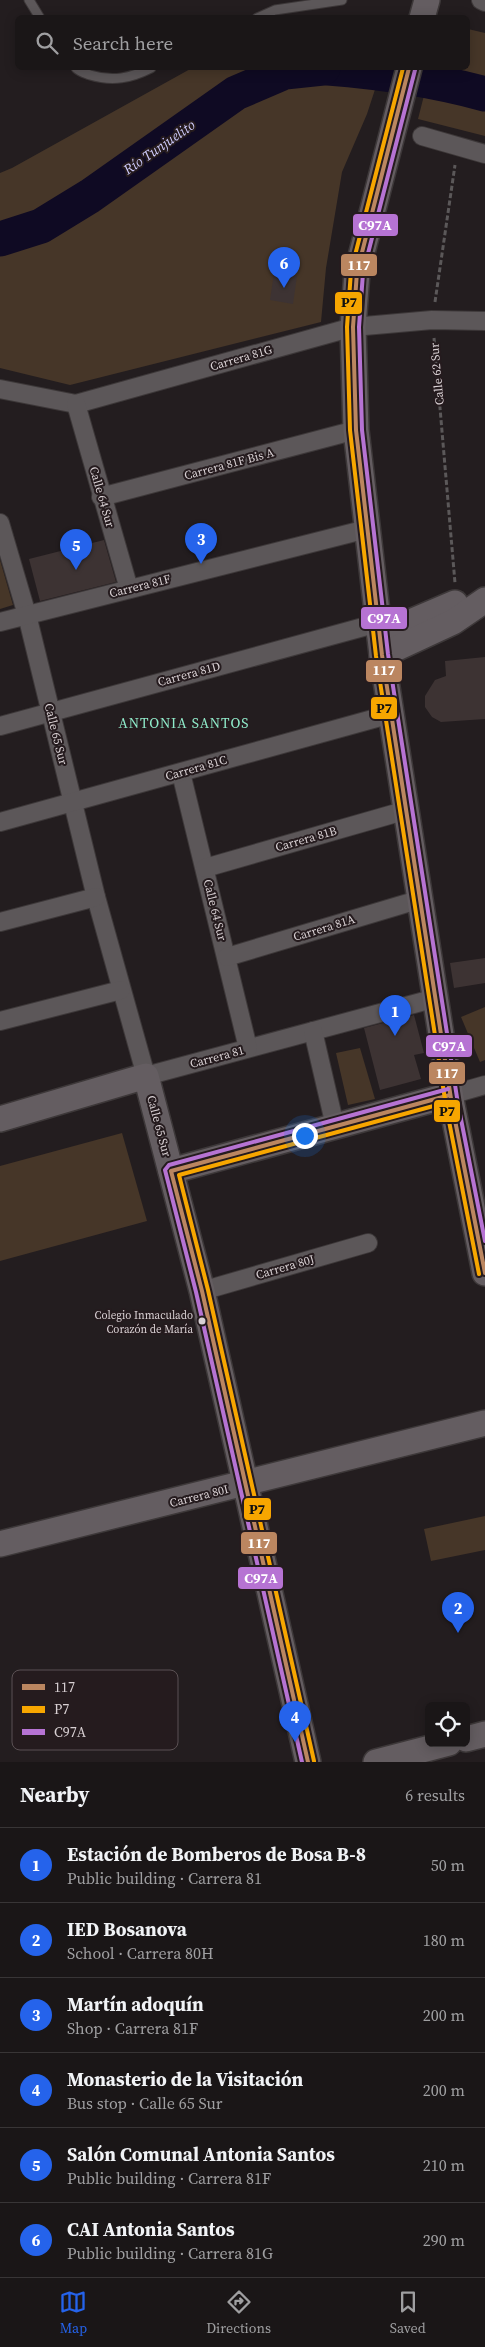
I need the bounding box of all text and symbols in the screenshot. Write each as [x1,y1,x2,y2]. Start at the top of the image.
search box [15,15,470,70]
icon: search [33,29,61,57]
text: Search here [73,30,173,56]
water label: Río Tunjuelito [118,115,199,180]
line badge: C97A [352,213,399,237]
text: C97A [358,215,392,235]
pin: 6 [268,247,300,288]
line badge: 117 [340,253,378,277]
text: 117 [348,255,371,275]
line badge: P7 [334,291,363,315]
text: P7 [341,292,357,312]
street label: Carrera 81G [208,342,274,374]
street label: Calle 62 Sur [426,342,448,406]
street label: Carrera 81F Bis A [182,444,276,484]
street label: Calle 64 Sur [86,465,118,529]
pin: 3 [185,523,217,564]
pin: 5 [60,529,92,570]
street label: Carrera 81F [108,571,172,601]
line badge: C97A [360,606,408,630]
text: C97A [367,608,401,628]
street label: Carrera 81D [156,658,222,690]
line badge: 117 [365,659,403,683]
text: 117 [373,660,396,680]
line badge: P7 [370,696,398,720]
text: P7 [376,698,392,718]
street label: Calle 65 Sur [41,702,71,766]
district label: ANTONIA SANTOS [119,713,250,733]
street label: Carrera 81C [163,751,229,784]
street label: Carrera 81B [273,822,339,855]
street label: Calle 64 Sur [200,878,230,942]
street label: Carrera 81A [291,911,357,945]
pin: 1 [379,995,411,1036]
line badge: C97A [425,1034,473,1058]
text: C97A [432,1036,466,1056]
street label: Carrera 81 [188,1042,246,1072]
line badge: 117 [428,1061,466,1085]
text: 117 [436,1063,459,1083]
street label: Calle 65 Sur [143,1094,175,1158]
line badge: P7 [433,1099,461,1123]
text: P7 [439,1101,455,1121]
your location [292,1123,318,1149]
street label: Carrera 80J [254,1251,317,1283]
place label: Colegio Inmaculado Corazón de María [95,1308,193,1337]
marker: Colegio Inmaculado Corazón de María [197,1316,207,1326]
street label: Carrera 80I [168,1481,230,1511]
line badge: P7 [243,1497,272,1521]
text: P7 [249,1499,265,1519]
line badge: 117 [240,1531,278,1555]
text: 117 [248,1533,271,1553]
line badge: C97A [237,1566,284,1590]
text: C97A [244,1568,278,1588]
pin: 2 [442,1592,474,1633]
legend [12,1670,178,1750]
text: 117 [54,1677,75,1697]
text: P7 [54,1699,69,1719]
pin: 4 [279,1701,311,1742]
map controls [425,1702,470,1747]
button: locate [425,1702,470,1747]
text: C97A [54,1722,87,1742]
text: Nearby [20,1780,90,1809]
text: 6 results [405,1784,465,1806]
text: Estación de Bomberos de Bosa B-8 [67,1841,366,1867]
text: 1 [32,1854,40,1876]
text: 50 m [431,1854,465,1876]
text: Public building · Carrera 81 [67,1867,262,1889]
text: IED Bosanova [67,1916,187,1942]
text: 2 [32,1929,40,1951]
text: 180 m [423,1929,465,1951]
text: School · Carrera 80H [67,1942,214,1964]
text: Martín adoquín [67,1991,204,2017]
text: 3 [32,2004,40,2026]
text: 200 m [423,2004,465,2026]
text: Shop · Carrera 81F [67,2017,198,2039]
text: Monasterio de la Visitación [67,2066,303,2092]
text: 4 [32,2079,40,2101]
text: 200 m [423,2079,465,2101]
text: Bus stop · Calle 65 Sur [67,2092,223,2114]
text: Salón Comunal Antonia Santos [67,2141,335,2167]
text: 5 [32,2154,40,2176]
text: 210 m [423,2154,465,2176]
text: Public building · Carrera 81F [67,2167,271,2189]
text: CAI Antonia Santos [67,2216,235,2242]
text: 6 [32,2229,40,2251]
text: 290 m [423,2229,465,2251]
text: Public building · Carrera 81G [67,2242,273,2264]
tab: Map [59,2288,87,2338]
tab: Directions [206,2288,271,2338]
tab: Saved [390,2288,426,2338]

